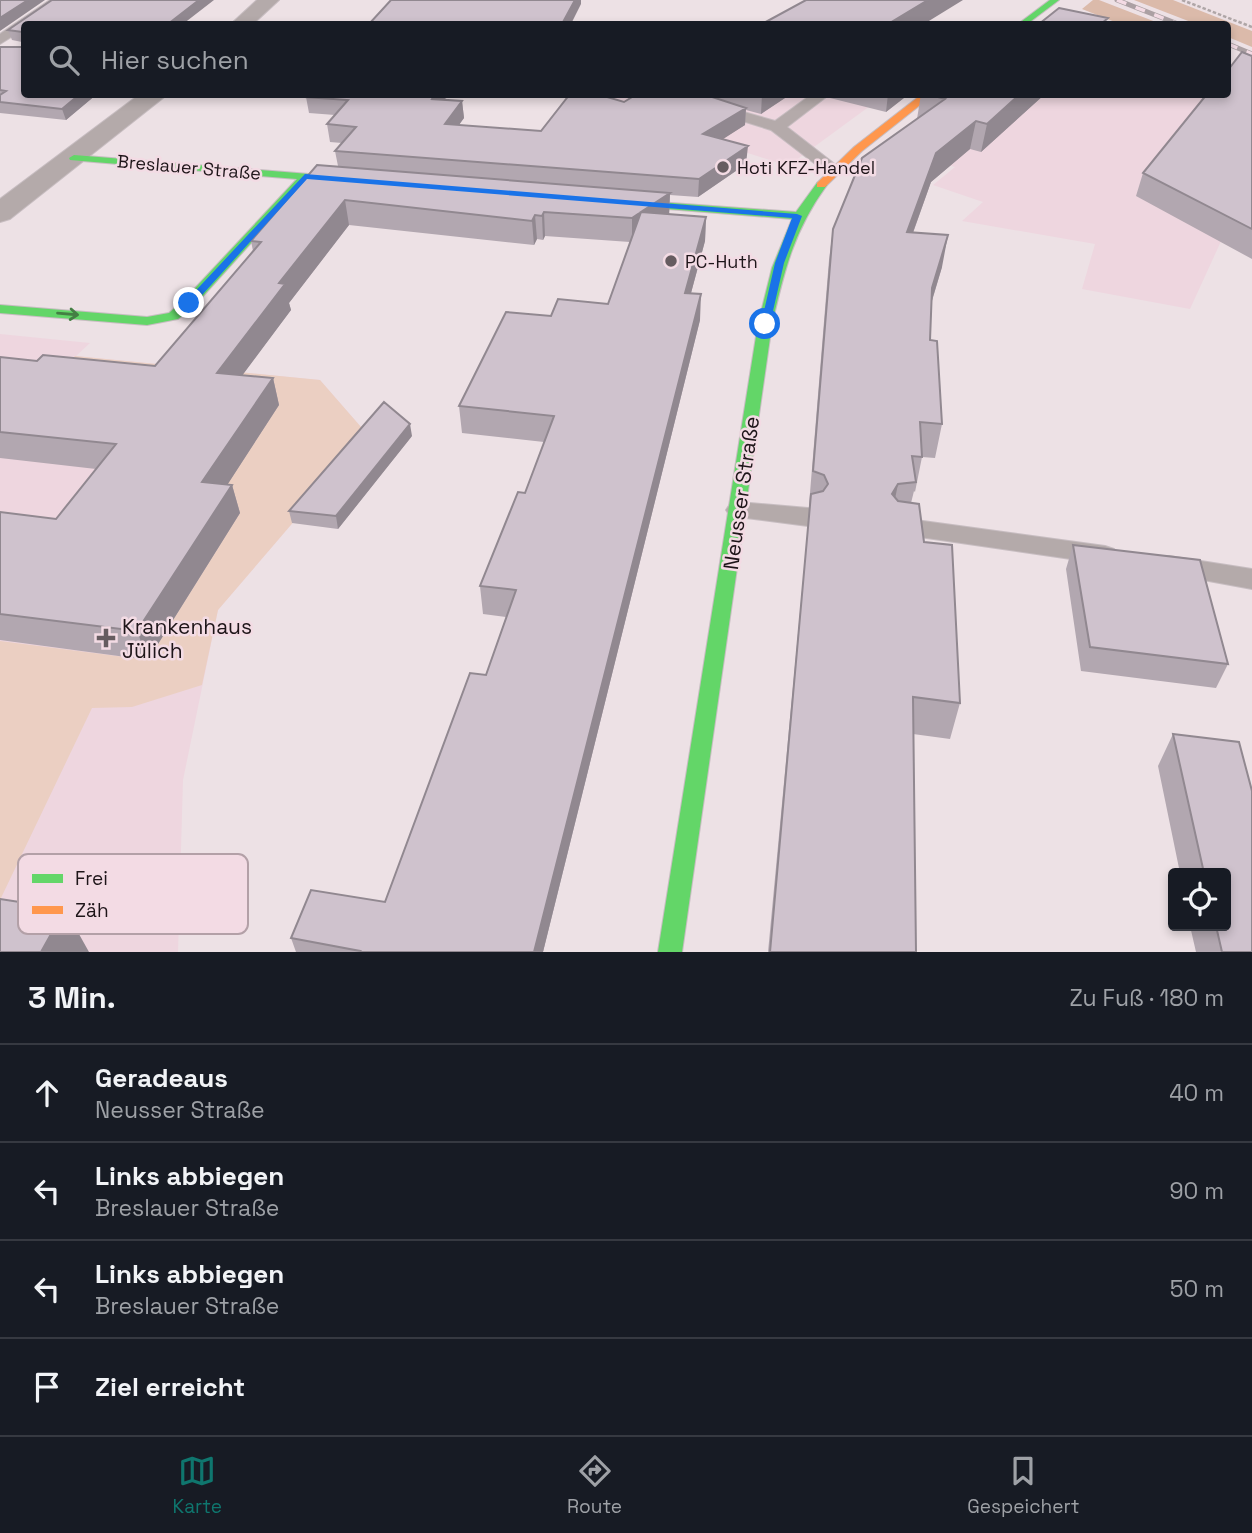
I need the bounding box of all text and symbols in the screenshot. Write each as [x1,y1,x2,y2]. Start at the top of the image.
search box [21,21,1231,98]
icon: search [45,41,83,79]
text: Hier suchen [101,43,249,77]
street label: Breslauer Straße [116,149,262,185]
place label: Hoti KFZ-Handel [737,156,875,179]
marker: Hoti KFZ-Handel [715,159,731,175]
place label: PC-Huth [685,250,758,273]
marker: PC-Huth [663,253,679,269]
route end [173,287,204,318]
one-way arrow [56,308,79,321]
route start [749,308,780,339]
street label: Neusser Straße [717,414,765,572]
place label: Krankenhaus Jülich [122,613,252,664]
marker: Krankenhaus Jülich [96,628,116,648]
legend [18,854,248,934]
text: Frei [75,866,108,891]
map controls [1168,868,1231,931]
button: locate [1168,868,1231,931]
text: Zäh [75,898,109,923]
text: 3 Min. [28,978,116,1017]
text: Zu Fuß · 180 m [1069,983,1224,1013]
text: Geradeaus [95,1061,228,1095]
icon: ahead [28,1074,66,1112]
text: 40 m [1169,1078,1224,1108]
text: Neusser Straße [95,1095,265,1125]
text: Links abbiegen [95,1159,284,1193]
icon: left [28,1172,66,1210]
text: 90 m [1169,1176,1224,1206]
text: Breslauer Straße [95,1193,279,1223]
text: Links abbiegen [95,1257,284,1291]
icon: left [28,1270,66,1308]
text: 50 m [1170,1274,1224,1304]
text: Breslauer Straße [95,1291,279,1321]
icon: arrive [28,1368,66,1406]
text: Ziel erreicht [95,1370,245,1404]
tab: Karte [173,1452,222,1519]
tab: Route [567,1452,622,1519]
tab: Gespeichert [967,1452,1079,1519]

